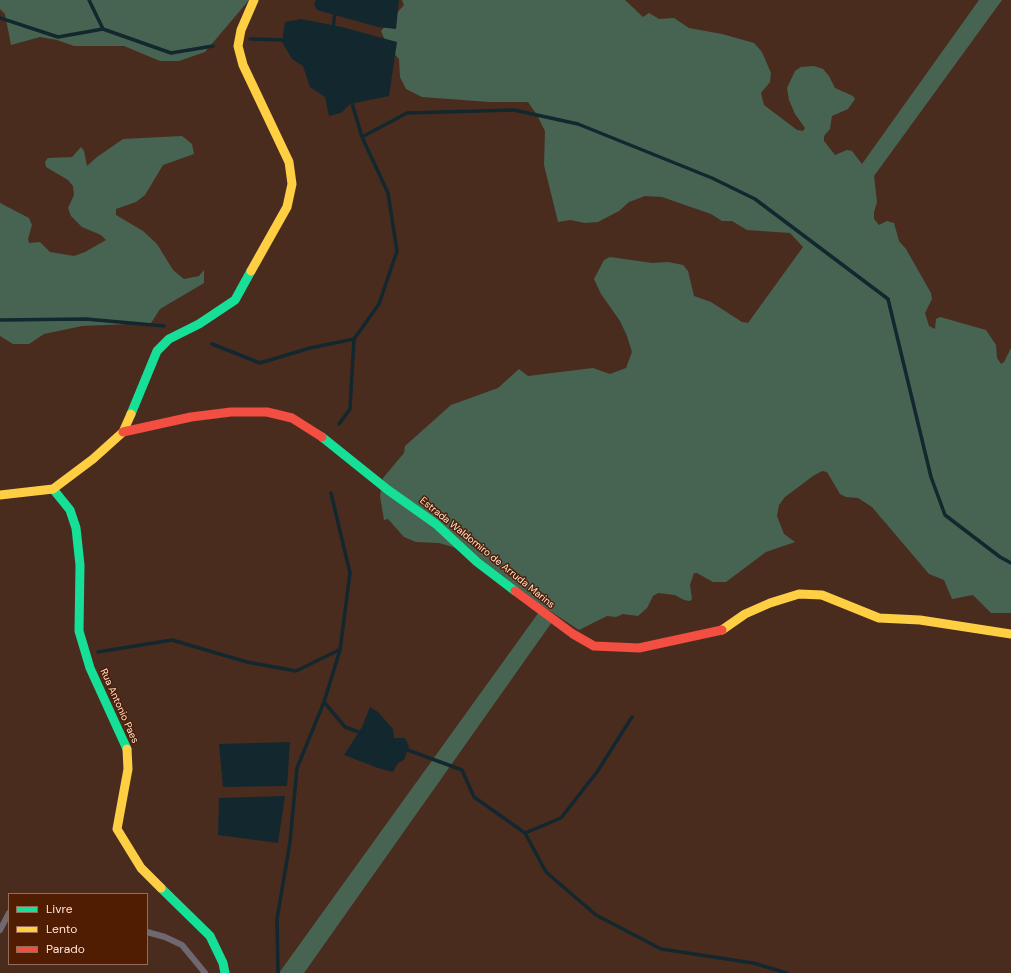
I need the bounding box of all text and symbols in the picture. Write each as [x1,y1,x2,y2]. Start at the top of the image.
street label: Estrada Waldomiro de Arruda Marins [417,495,557,611]
street label: Rua Antonio Paes [97,667,141,745]
legend [8,893,148,965]
text: Livre [46,901,73,917]
text: Lento [46,921,77,937]
text: Parado [46,941,85,957]

